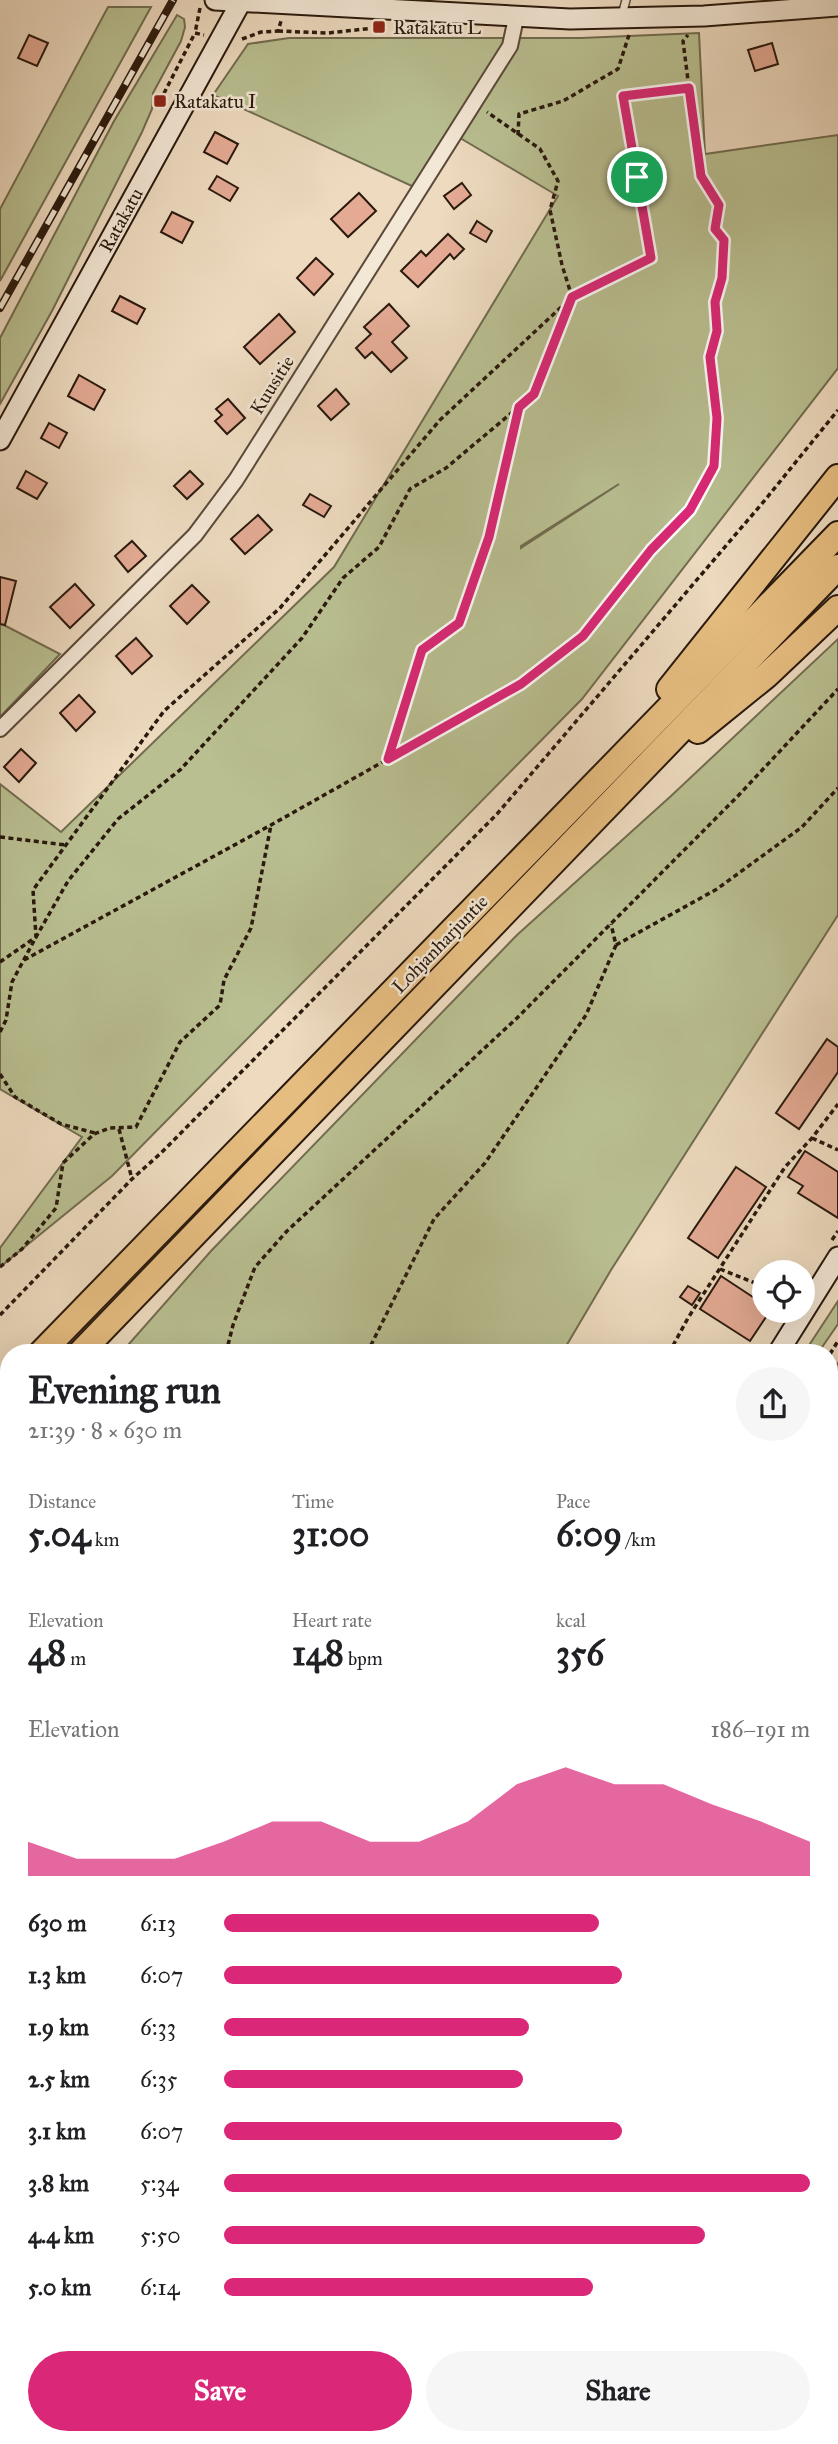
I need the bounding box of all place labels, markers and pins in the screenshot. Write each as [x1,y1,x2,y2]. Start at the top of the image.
place label: Ratakatu L [393,16,481,39]
marker: Ratakatu L [371,19,387,35]
place label: Ratakatu I [174,90,256,113]
marker: Ratakatu I [152,93,168,109]
pin [607,147,667,207]

